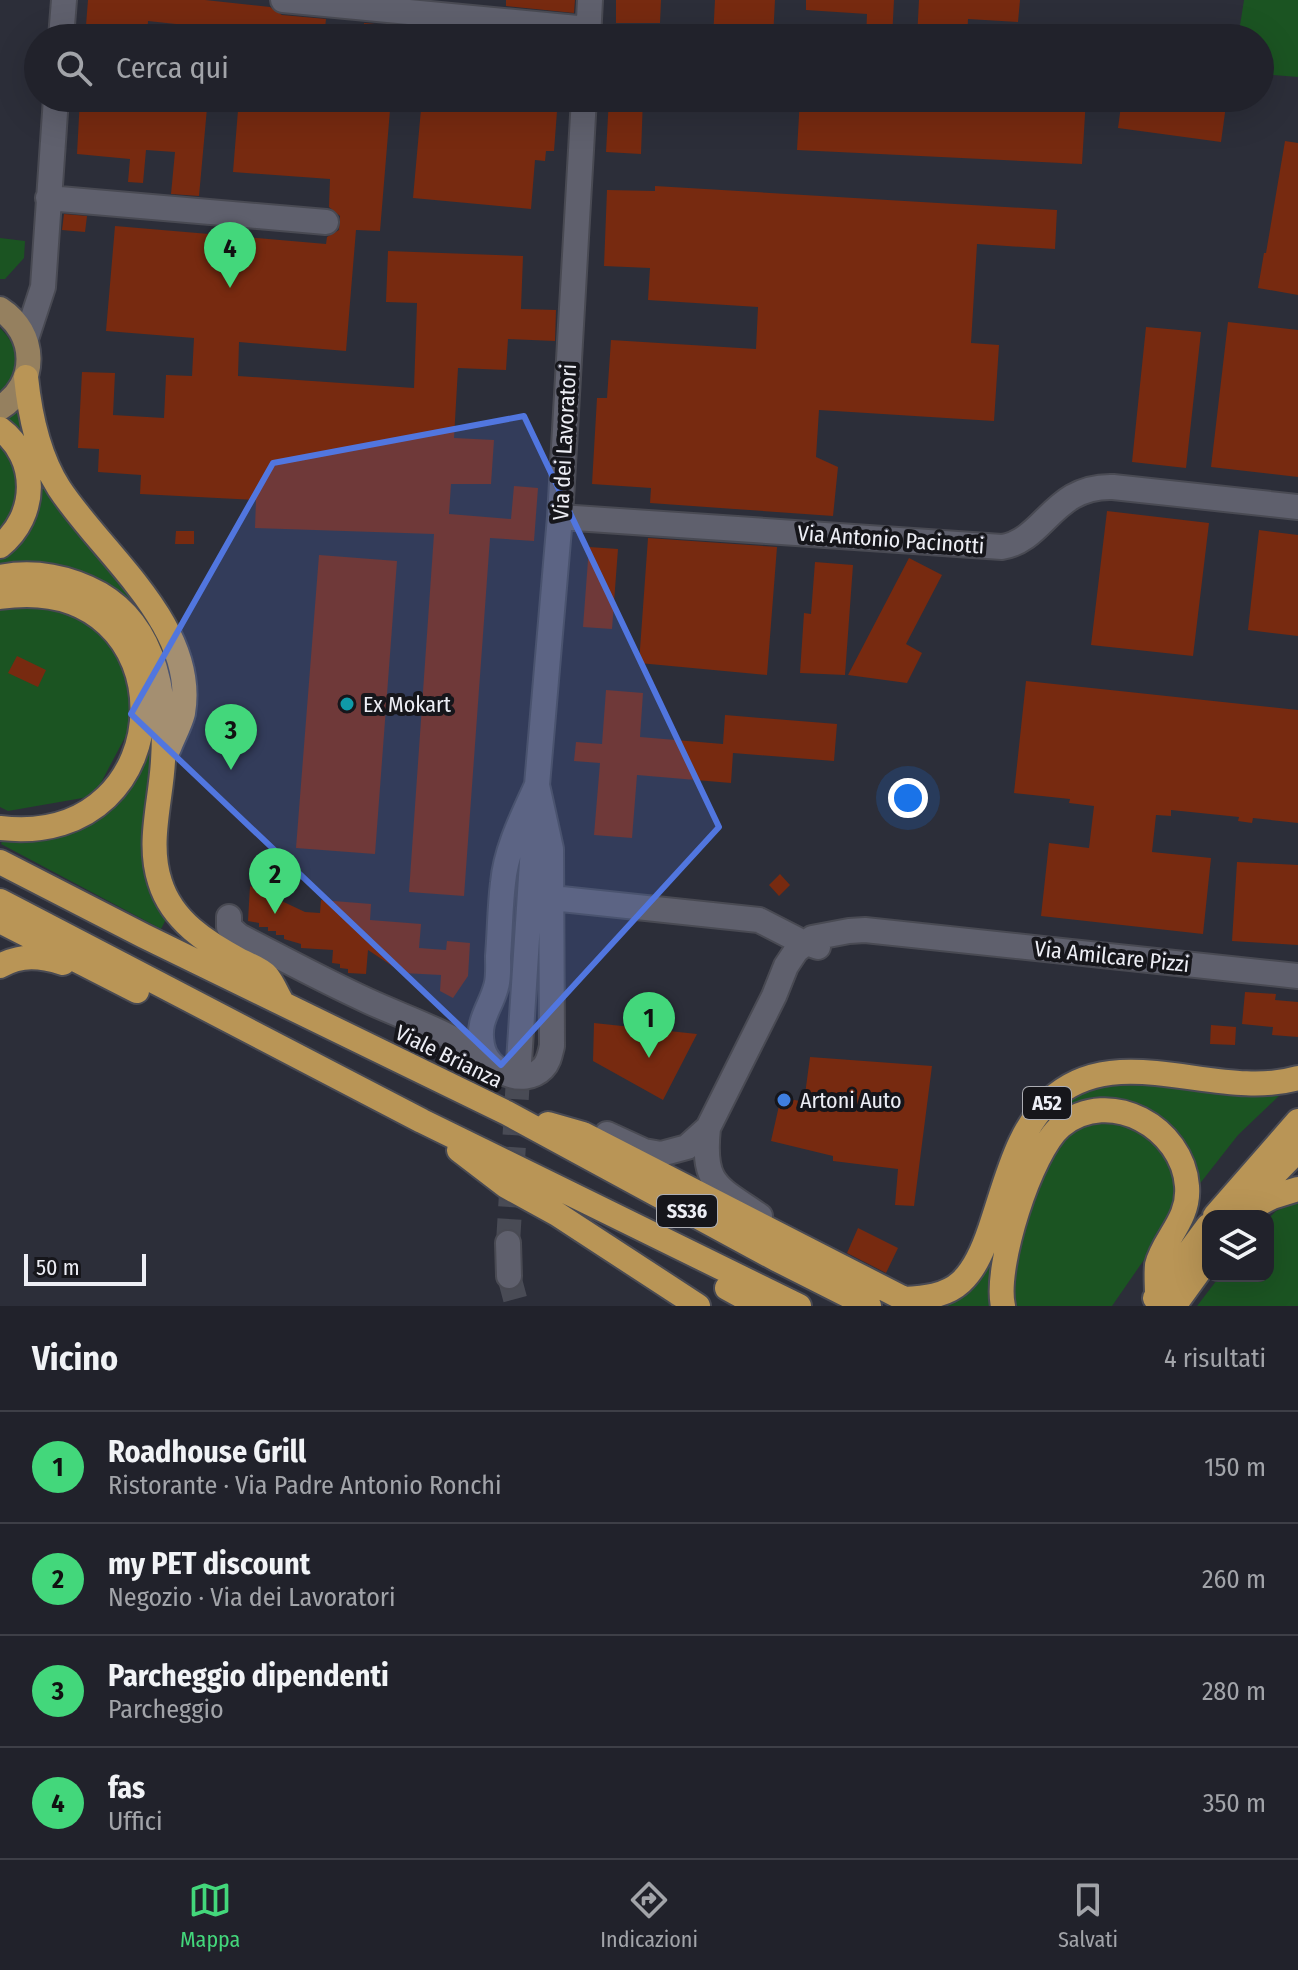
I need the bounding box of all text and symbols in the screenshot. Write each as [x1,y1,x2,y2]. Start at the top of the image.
search box [24,24,1274,112]
icon: search [52,46,96,90]
text: Cerca qui [116,50,229,86]
pin: 4 [204,222,256,288]
street label: Via dei Lavoratori [547,363,582,521]
street label: Via Antonio Pacinotti [797,519,985,560]
place label: Ex Mokart [363,691,452,718]
marker: Ex Mokart [338,695,356,713]
pin: 3 [205,704,257,770]
your location [888,778,928,818]
pin: 2 [249,848,301,914]
street label: Via Amilcare Pizzi [1033,935,1191,978]
pin: 1 [623,992,675,1058]
street label: Viale Brianza [391,1019,507,1094]
place label: Artoni Auto [800,1087,902,1114]
road number: A52 [1023,1087,1071,1119]
marker: Artoni Auto [775,1091,793,1109]
road number: SS36 [657,1195,717,1227]
map controls [1202,1210,1274,1282]
button: layers [1202,1210,1274,1282]
scale bar [24,1250,146,1286]
text: 50 m [36,1254,80,1281]
text: Vicino [32,1338,118,1379]
text: 4 risultati [1164,1343,1266,1374]
text: Roadhouse Grill [108,1434,306,1470]
text: 1 [53,1452,64,1483]
text: 150 m [1204,1452,1266,1483]
text: Ristorante · Via Padre Antonio Ronchi [108,1470,502,1501]
text: my PET discount [108,1546,310,1582]
text: 2 [52,1564,64,1595]
text: 260 m [1202,1564,1266,1595]
text: Negozio · Via dei Lavoratori [108,1582,395,1613]
text: Parcheggio dipendenti [108,1658,389,1694]
text: 3 [52,1676,64,1707]
text: 280 m [1202,1676,1266,1707]
text: Parcheggio [108,1694,224,1725]
text: fas [108,1770,145,1806]
text: 4 [51,1788,65,1819]
text: 350 m [1203,1788,1266,1819]
text: Uffici [108,1806,163,1837]
tab: Mappa [180,1878,240,1953]
tab: Indicazioni [600,1878,698,1953]
tab: Salvati [1058,1878,1118,1953]

